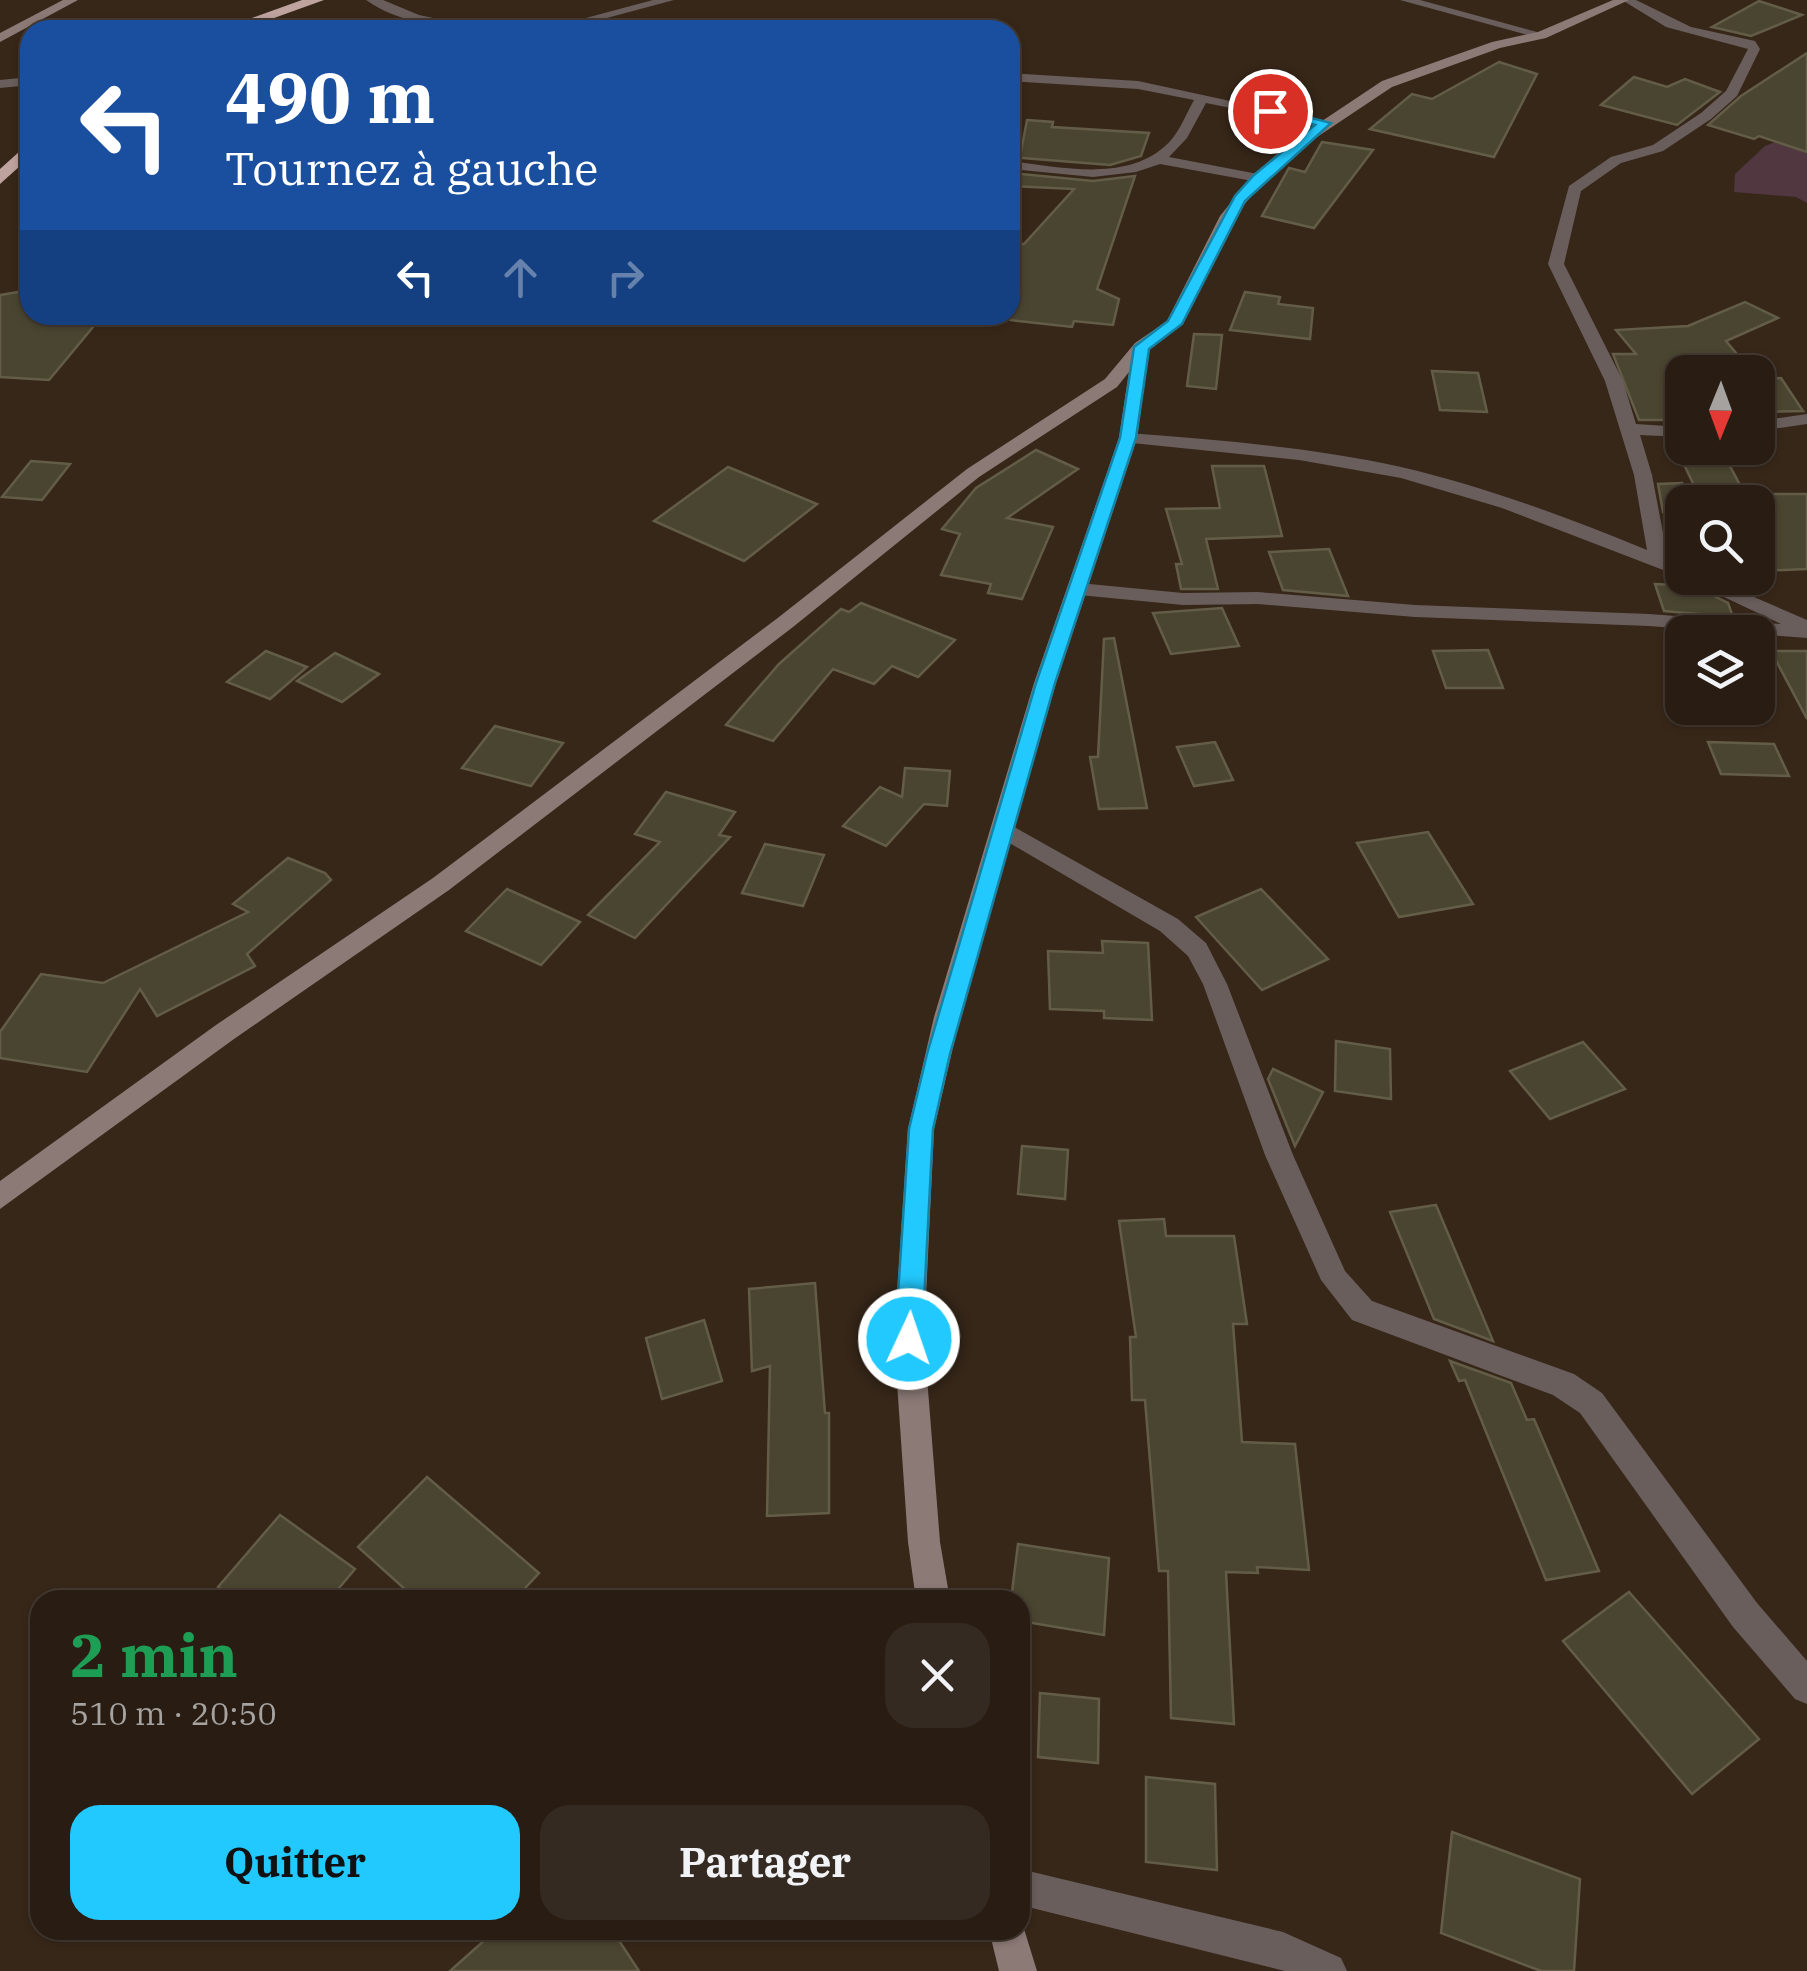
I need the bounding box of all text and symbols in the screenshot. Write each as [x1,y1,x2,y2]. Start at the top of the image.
text: 490 m [225,51,435,142]
icon: left [60,60,190,190]
pin [1228,69,1313,154]
icon: arrive [1243,84,1298,139]
text: Tournez à gauche [225,139,598,197]
icon: left [388,250,443,305]
icon: ahead [493,250,548,305]
icon: right [598,250,653,305]
north arrow [1665,355,1775,465]
map controls [1665,355,1775,725]
button: search [1665,485,1775,595]
button: layers [1665,615,1775,725]
position arrow [857,1287,961,1391]
text: 2 min [70,1615,238,1694]
button: close [885,1623,990,1728]
text: 510 m · 20:50 [70,1692,277,1734]
button: Quitter [70,1805,520,1920]
button: Partager [540,1805,990,1920]

